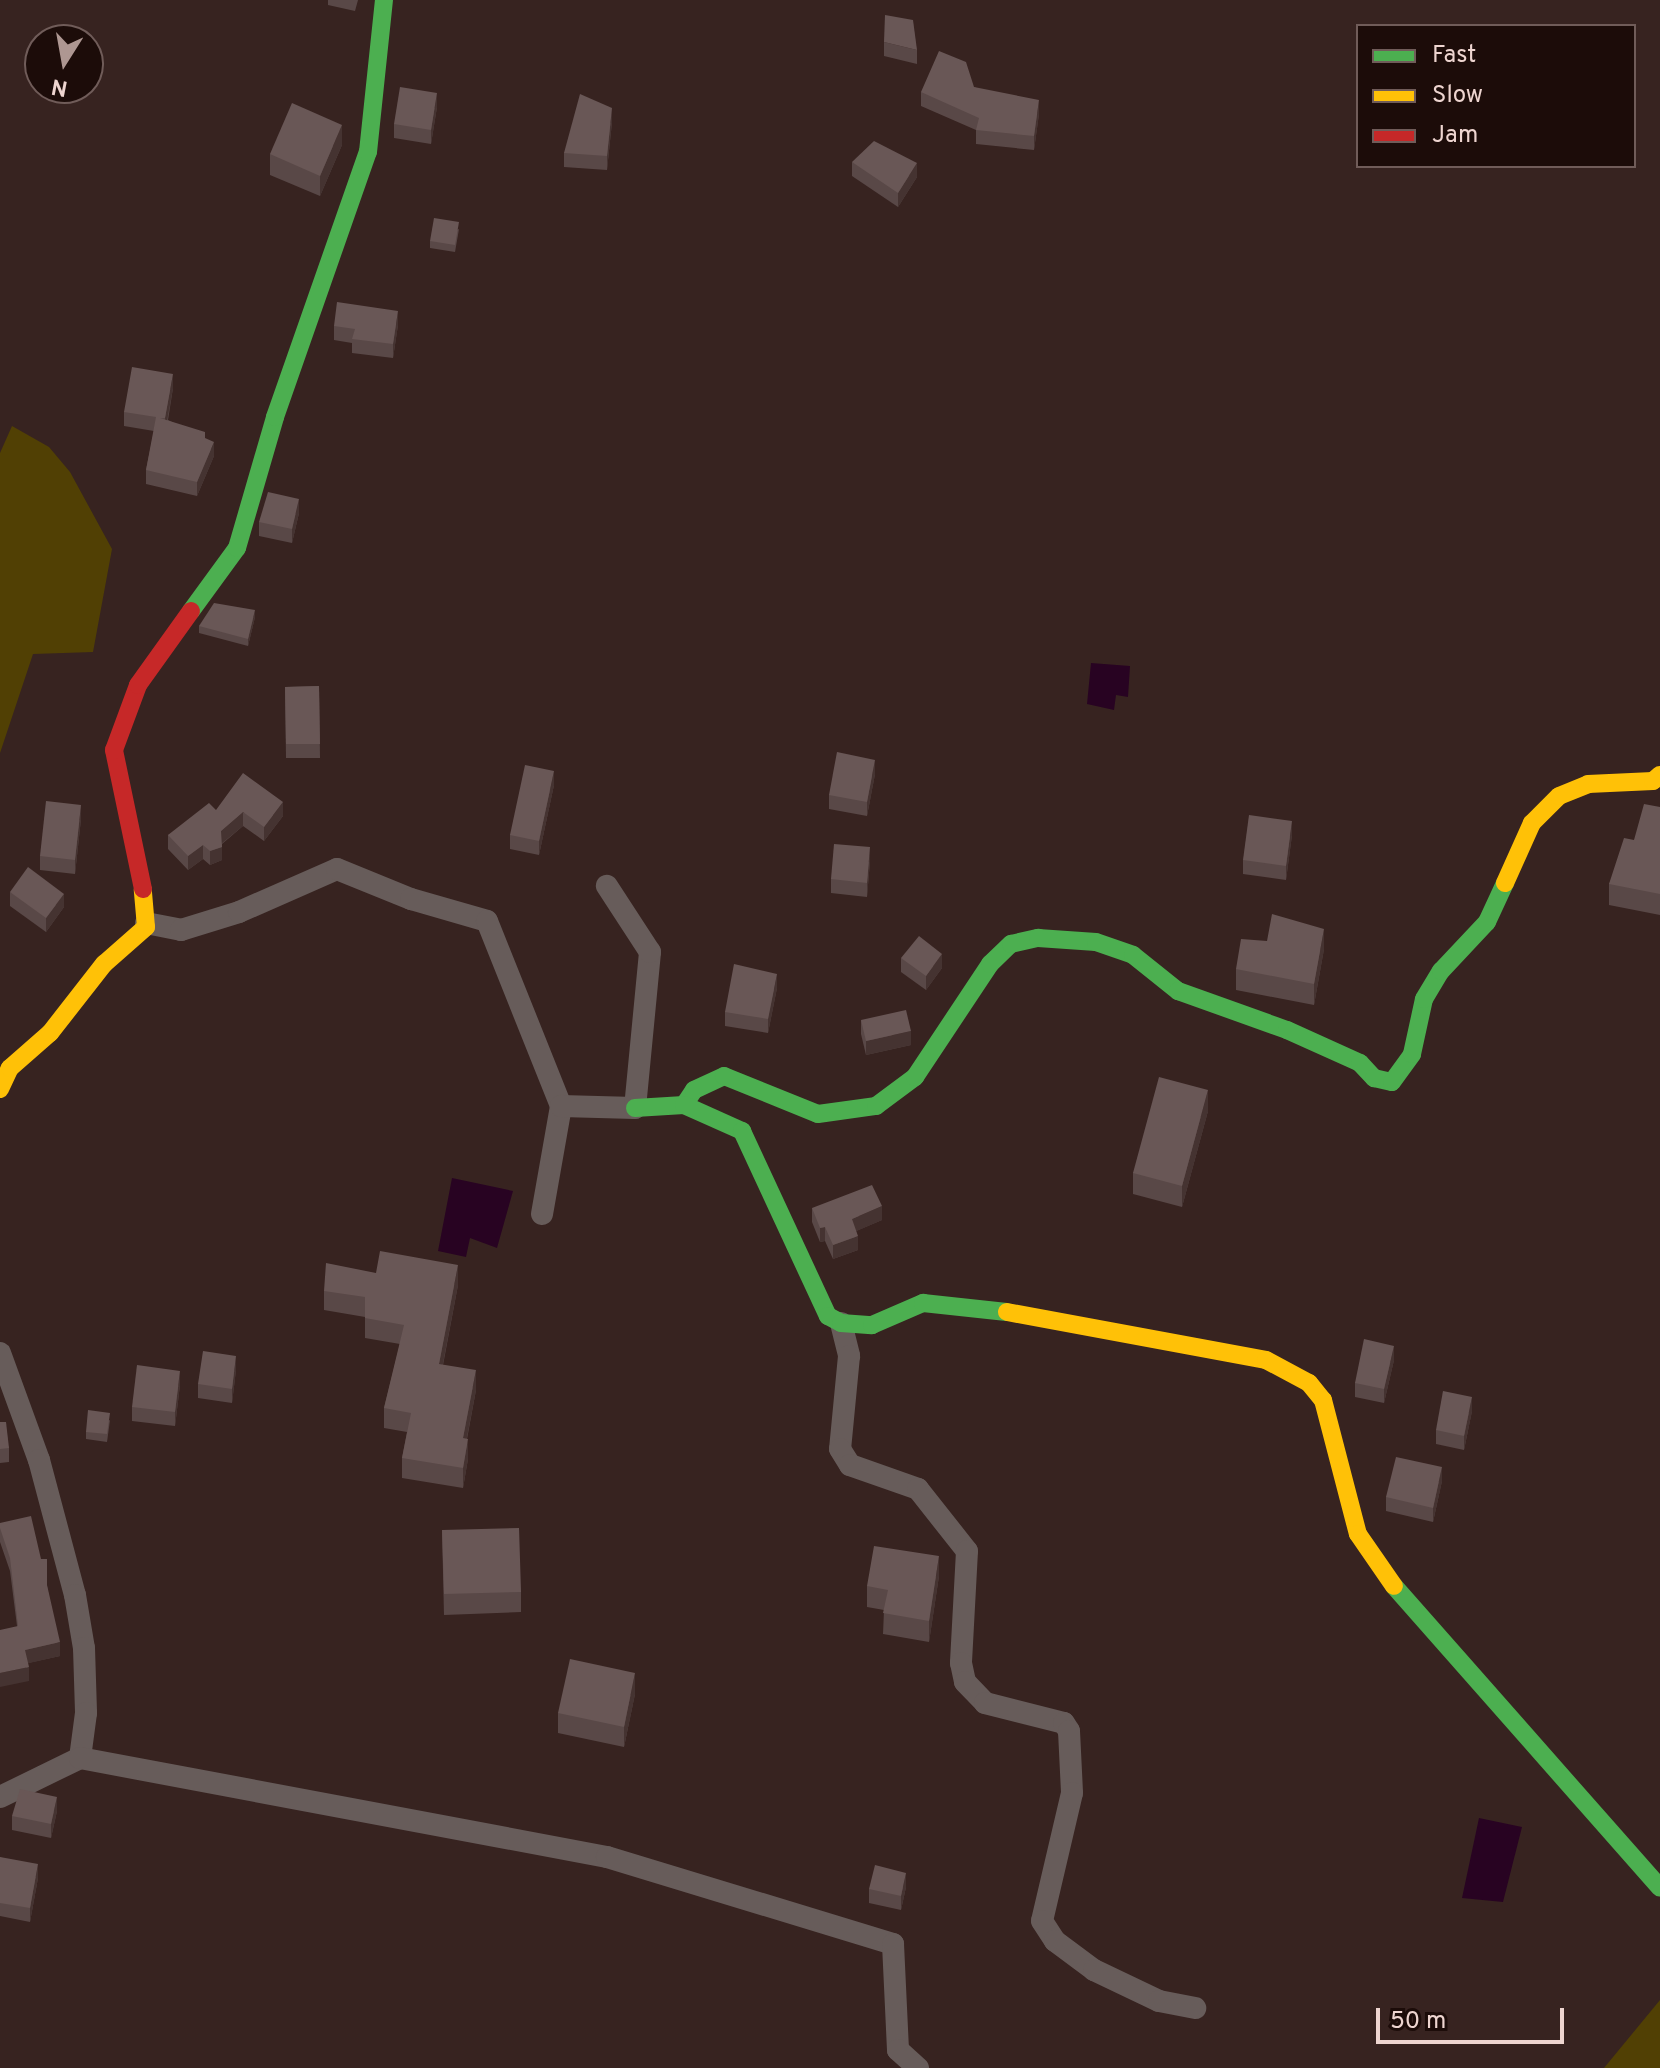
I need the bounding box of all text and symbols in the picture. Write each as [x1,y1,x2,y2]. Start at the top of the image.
north arrow [24,24,104,104]
legend [1356,24,1636,168]
text: Fast [1432,41,1476,71]
text: N [49,71,70,101]
text: Slow [1432,81,1483,111]
text: Jam [1432,121,1478,151]
scale bar [1380,1992,1568,2042]
text: 50 m [1390,2007,1446,2037]

